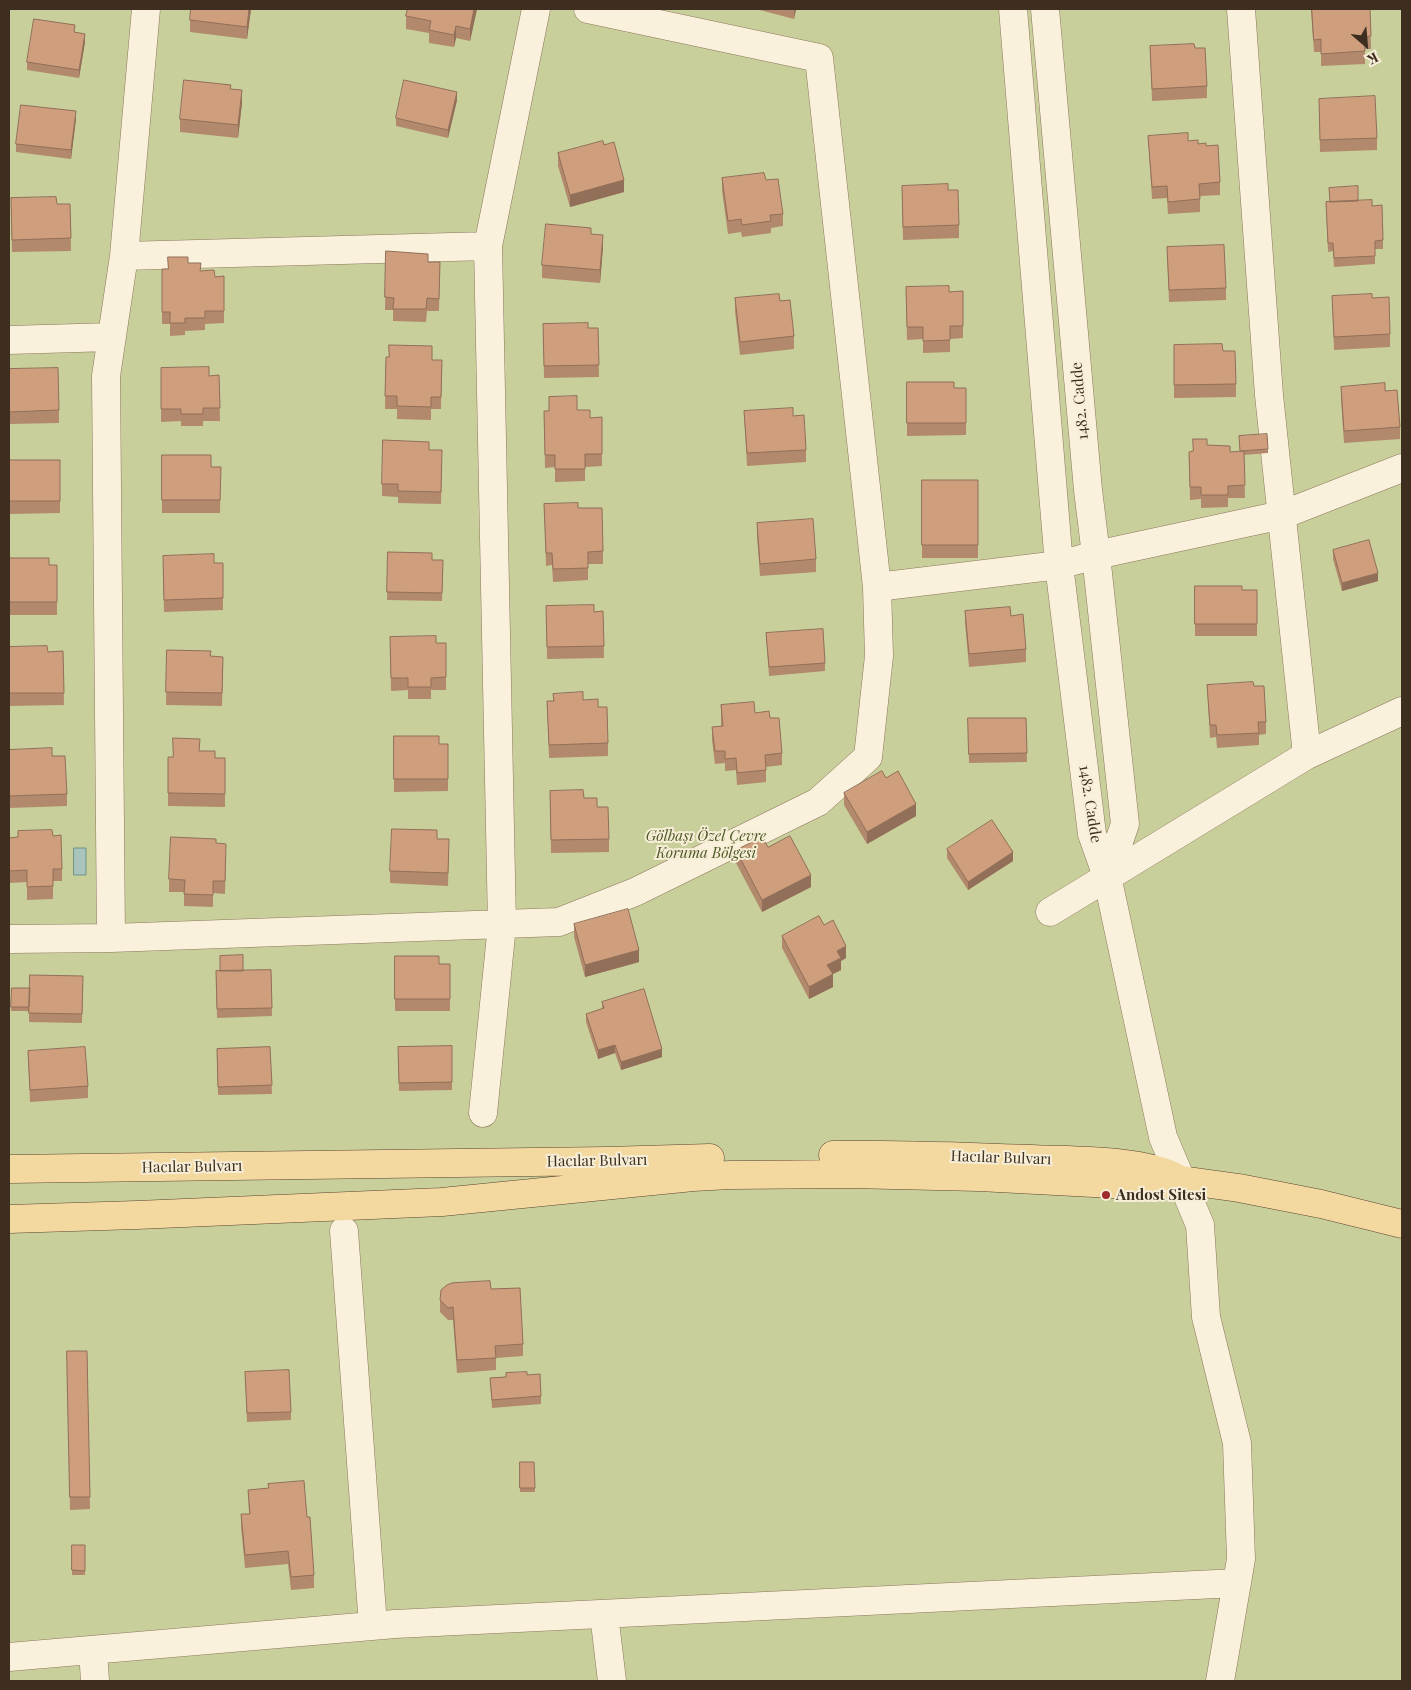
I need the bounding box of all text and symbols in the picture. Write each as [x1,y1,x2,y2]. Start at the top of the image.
north arrow [1341,20,1391,70]
text: K [1364,48,1382,70]
street label: 1482. Cadde [1068,361,1092,441]
street label: 1482. Cadde [1075,764,1105,844]
park label: Gölbaşı Özel Çevre Koruma Bölgesi [646,827,766,862]
street label: Hacılar Bulvarı [950,1147,1052,1169]
street label: Hacılar Bulvarı [546,1151,648,1171]
street label: Hacılar Bulvarı [141,1157,243,1177]
place label: Andost Sitesi [1116,1186,1206,1204]
marker: Andost Sitesi [1100,1189,1112,1201]

